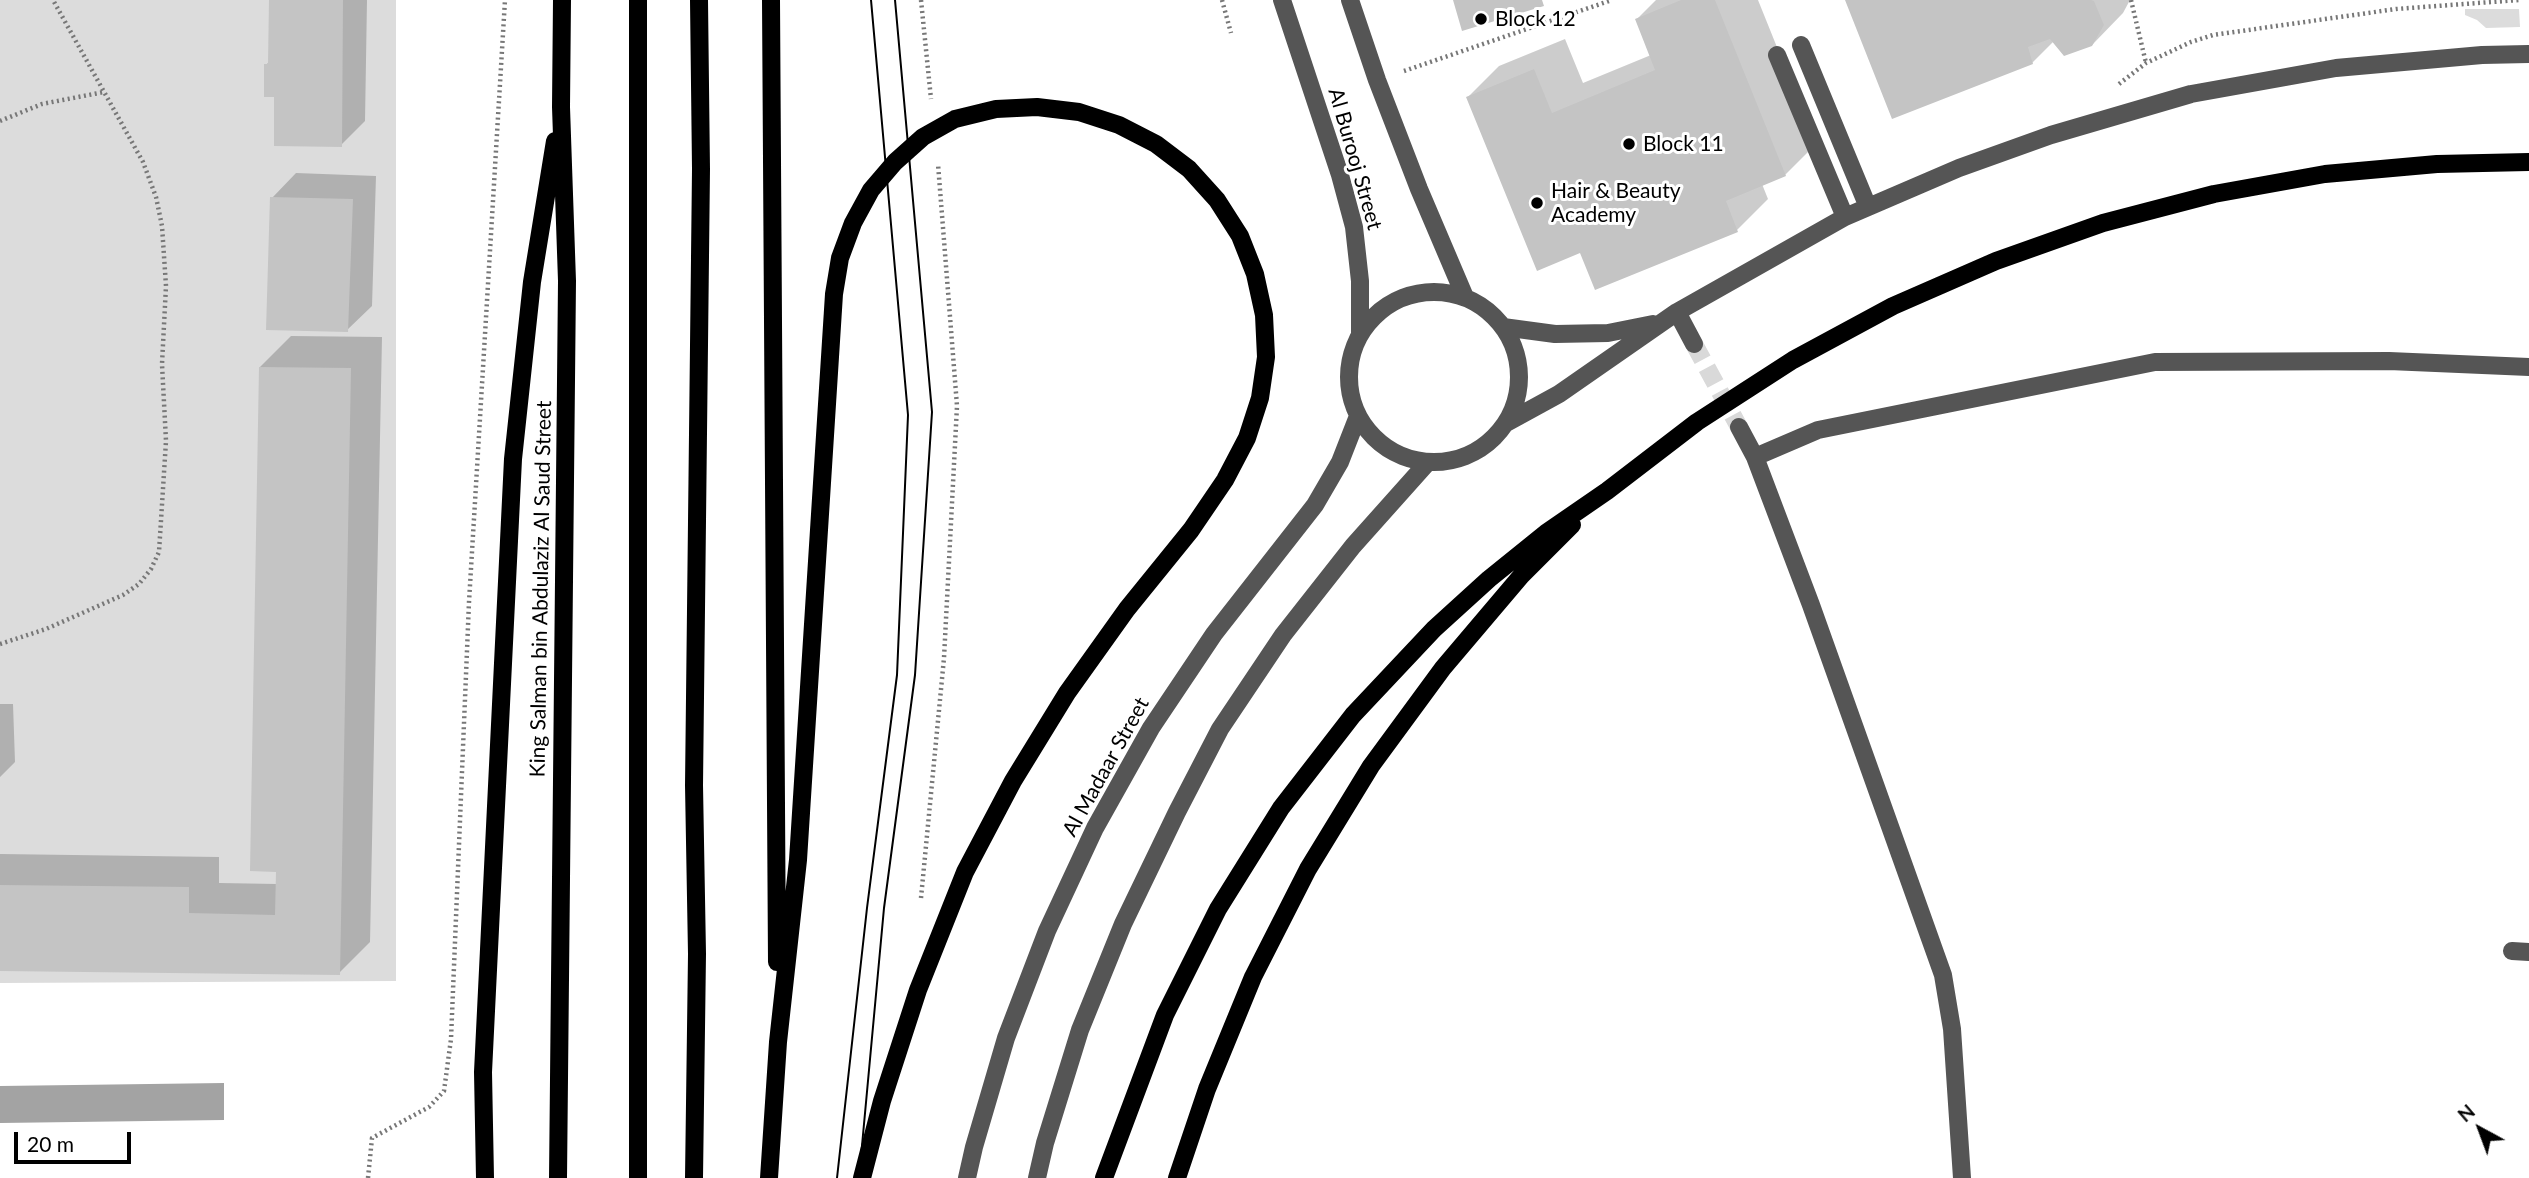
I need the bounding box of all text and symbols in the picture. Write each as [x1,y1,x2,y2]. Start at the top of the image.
place label: Block 12 [1495,6,1576,32]
marker: Block 12 [1473,11,1489,27]
street label: Al Burooj Street [1323,85,1387,233]
place label: Block 11 [1643,131,1724,157]
marker: Block 11 [1621,136,1637,152]
place label: Hair & Beauty Academy [1551,178,1681,228]
marker: Hair & Beauty Academy [1529,195,1545,211]
street label: King Salman bin Abdulaziz Al Saud Street [525,400,557,778]
street label: Al Madaar Street [1057,693,1155,841]
north arrow [2445,1094,2515,1164]
text: N [2453,1099,2479,1126]
scale bar [18,1118,135,1162]
text: 20 m [27,1131,74,1156]

